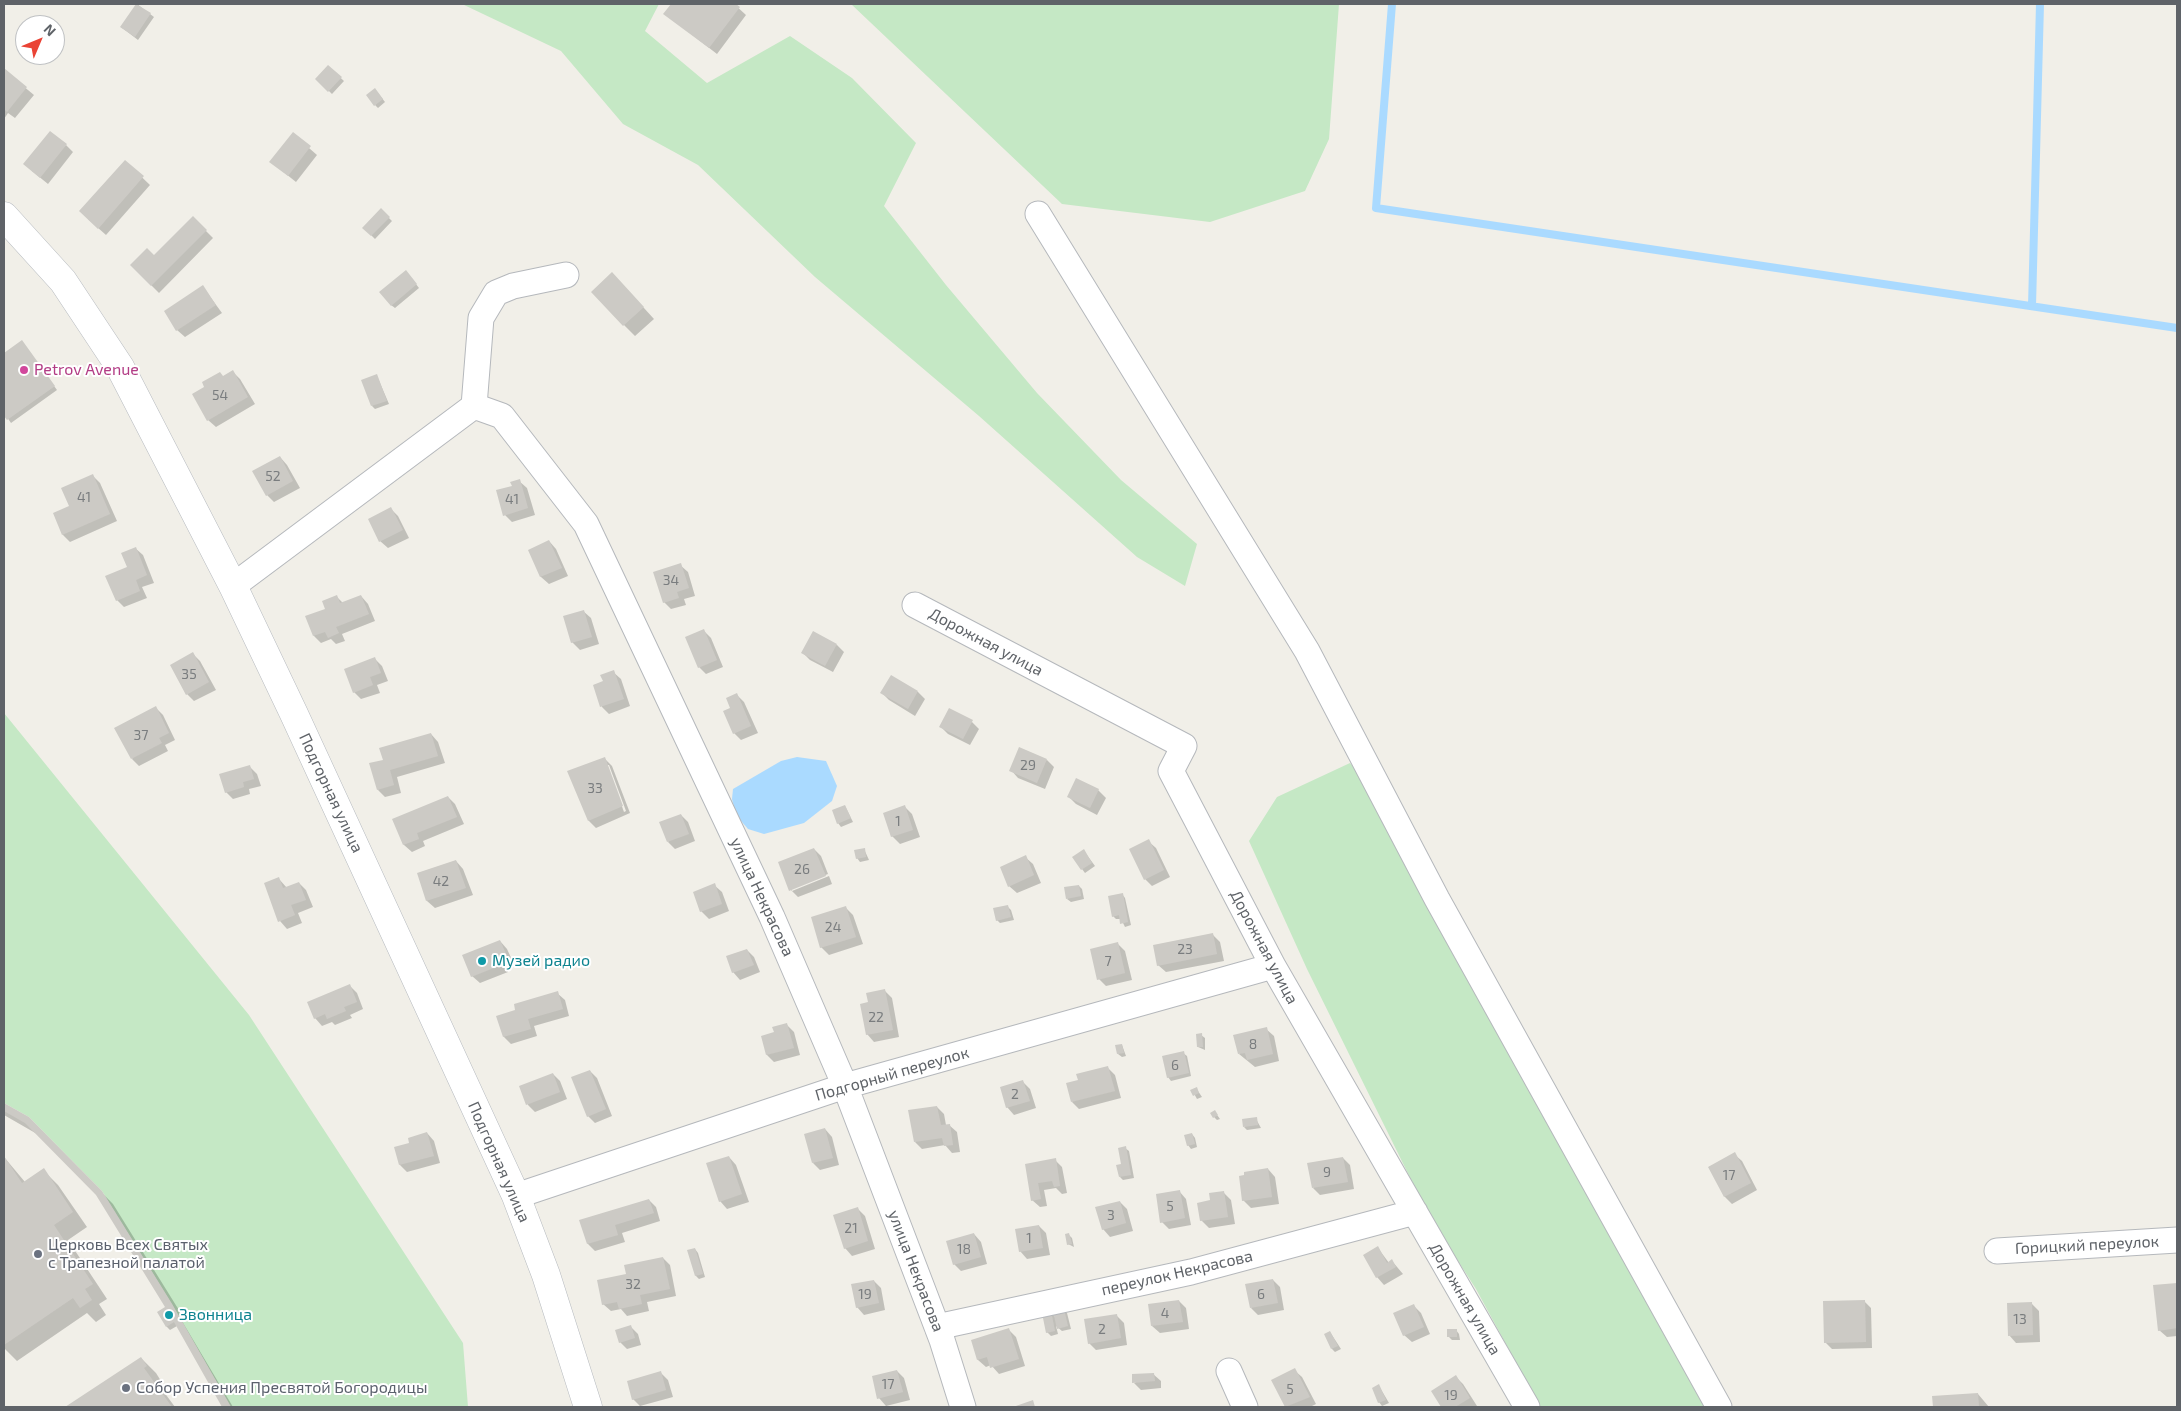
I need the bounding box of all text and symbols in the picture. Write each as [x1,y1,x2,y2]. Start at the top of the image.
north arrow [15,15,65,65]
text: N [41,20,60,39]
place label: Petrov Avenue [34,360,139,380]
marker: Petrov Avenue [18,364,30,376]
house number: 54 [212,387,228,403]
house number: 52 [265,468,281,484]
house number: 41 [77,489,91,505]
house number: 41 [505,491,519,507]
house number: 34 [663,572,679,588]
street label: Дорожная улица [926,604,1046,680]
house number: 35 [181,666,197,682]
house number: 37 [134,727,148,743]
street label: Подгорная улица [295,730,367,856]
house number: 29 [1020,757,1036,773]
house number: 33 [587,780,603,796]
house number: 1 [895,813,901,829]
street label: улица Некрасова [726,835,798,959]
house number: 26 [794,861,810,877]
house number: 42 [433,873,449,889]
street label: Дорожная улица [1226,887,1302,1007]
house number: 24 [825,919,841,935]
house number: 23 [1177,941,1193,957]
place label: Музей радио [492,951,590,971]
house number: 7 [1104,953,1112,969]
marker: Музей радио [476,955,488,967]
house number: 22 [868,1009,884,1025]
house number: 8 [1249,1036,1257,1052]
street label: Подгорный переулок [813,1043,971,1105]
house number: 6 [1171,1057,1179,1073]
house number: 2 [1011,1086,1019,1102]
street label: Подгорная улица [464,1099,534,1225]
house number: 9 [1323,1164,1331,1180]
house number: 17 [1723,1167,1735,1183]
house number: 5 [1166,1198,1174,1214]
street label: улица Некрасова [884,1207,948,1335]
house number: 3 [1107,1207,1115,1223]
house number: 21 [844,1220,858,1236]
house number: 1 [1026,1230,1032,1246]
street label: Горицкий переулок [2014,1232,2160,1258]
place label: Церковь Всех Святых с Трапезной палатой [48,1235,208,1273]
street label: Дорожная улица [1425,1239,1505,1359]
house number: 18 [957,1241,971,1257]
street label: переулок Некрасова [1100,1246,1254,1300]
marker: Церковь Всех Святых с Трапезной палатой [32,1248,44,1260]
house number: 32 [625,1276,641,1292]
house number: 19 [858,1286,872,1302]
house number: 6 [1257,1286,1265,1302]
place label: Звонница [179,1305,252,1325]
house number: 4 [1161,1305,1169,1321]
marker: Звонница [163,1309,175,1321]
house number: 13 [2013,1311,2027,1327]
house number: 2 [1098,1321,1106,1337]
house number: 17 [882,1376,894,1392]
place label: Собор Успения Пресвятой Богородицы [136,1378,427,1398]
house number: 5 [1286,1381,1294,1397]
marker: Собор Успения Пресвятой Богородицы [120,1382,132,1394]
house number: 19 [1444,1387,1458,1403]

